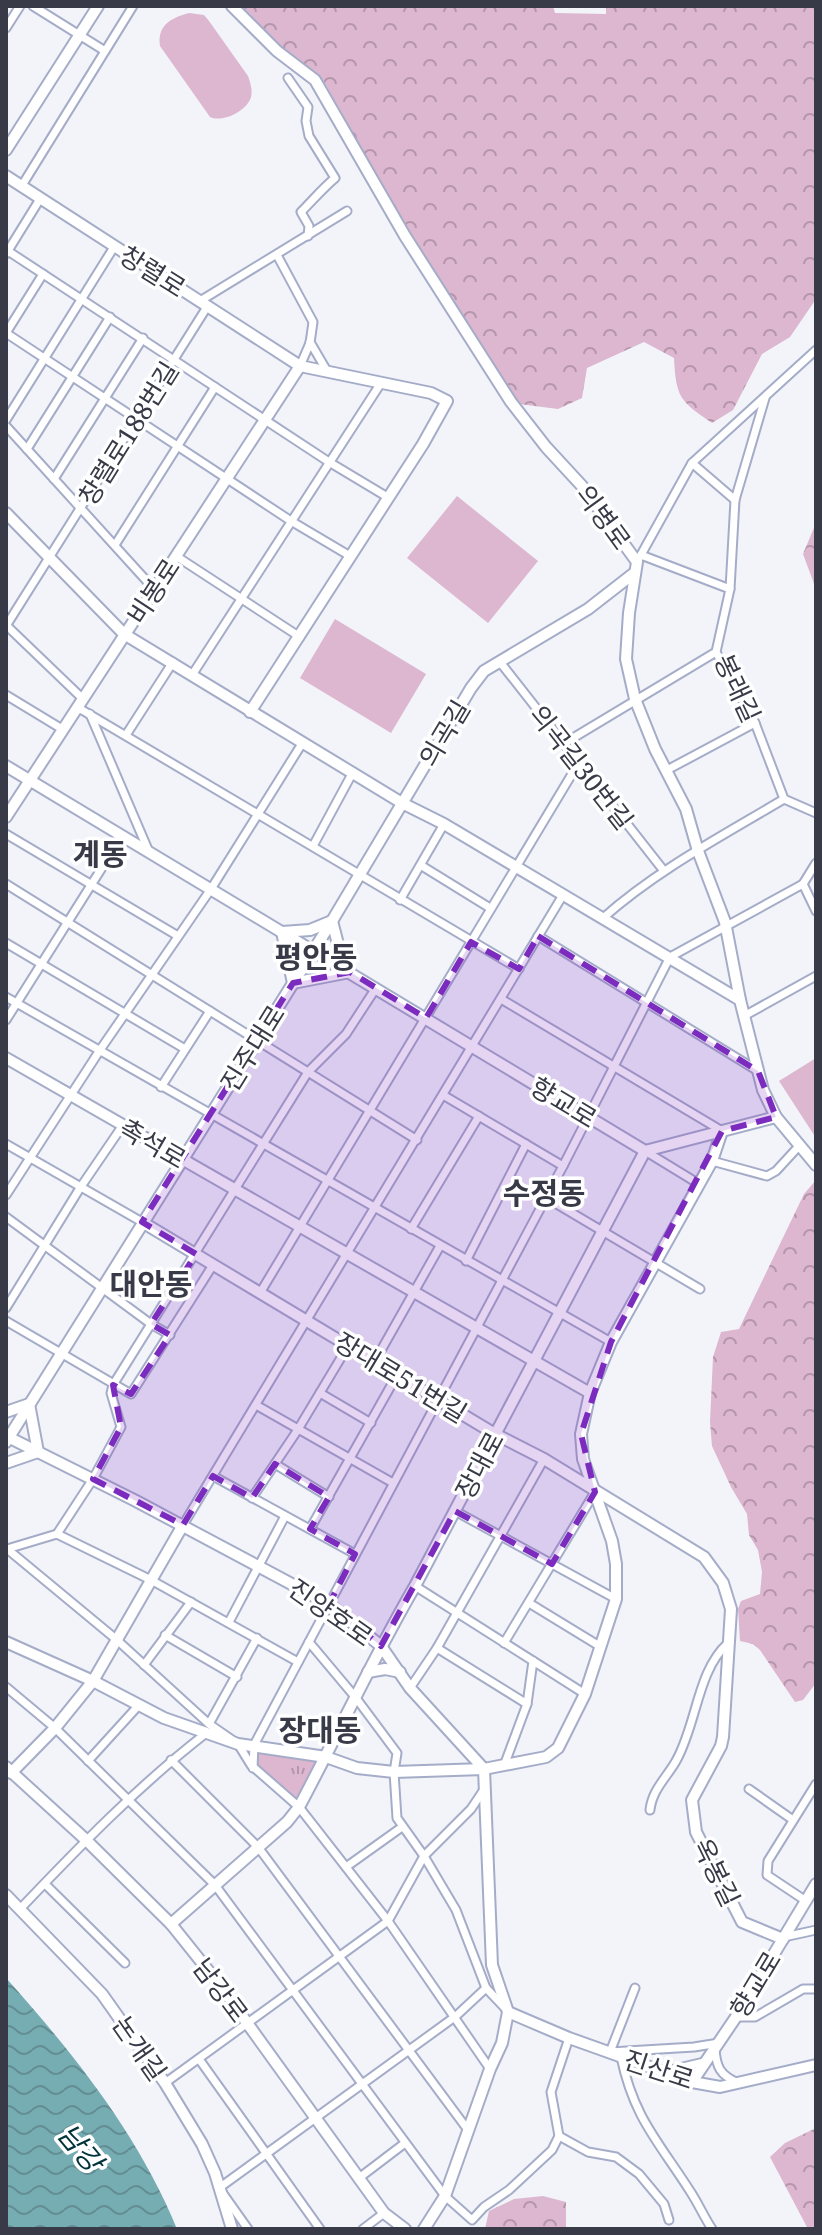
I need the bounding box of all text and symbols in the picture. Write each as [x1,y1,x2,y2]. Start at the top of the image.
street label: 창렬로 [113,237,193,305]
street label: 창렬로188번길 [69,354,187,512]
street label: 의병로 [568,477,640,557]
street label: 비봉로 [118,551,188,631]
street label: 봉래길 [707,648,769,728]
street label: 의곡길 [410,693,478,773]
street label: 의곡길30번길 [522,697,642,837]
district label: 계동 [72,833,128,874]
district label: 평안동 [275,936,357,977]
street label: 진주대로 [211,998,293,1098]
street label: 향교로 [524,1068,604,1136]
street label: 촉석로 [113,1109,193,1177]
district label: 수정동 [503,1172,585,1213]
district label: 대안동 [110,1263,192,1304]
street label: 장대로51번길 [328,1323,474,1431]
street label: 장대로 [446,1425,512,1505]
street label: 진양호로 [281,1570,381,1654]
district label: 장대동 [279,1709,361,1750]
street label: 옥봉길 [685,1832,749,1912]
street label: 향교로 [721,1944,789,2024]
street label: 남강로 [185,1951,257,2029]
street label: 논개길 [105,2008,175,2088]
street label: 진산로 [619,2041,699,2097]
water label: 남강 [50,2115,114,2181]

